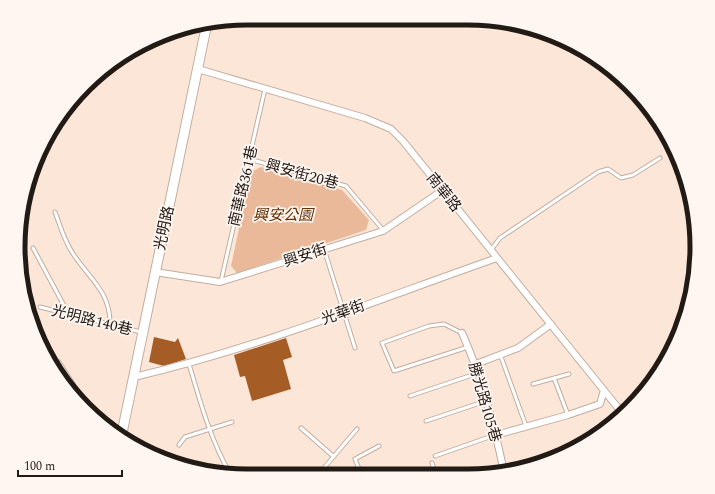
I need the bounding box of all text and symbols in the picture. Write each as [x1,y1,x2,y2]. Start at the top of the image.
street label: 南華路361巷 [223,143,264,229]
street label: 興安街20巷 [263,154,341,195]
street label: 南華路 [421,168,467,217]
street label: 光明路 [149,204,180,253]
park label: 興安公園 [253,204,315,227]
street label: 興安街 [280,238,330,273]
street label: 光華街 [318,294,368,331]
street label: 光明路140巷 [49,299,135,342]
street label: 勝光路105巷 [462,359,507,445]
scale bar [18,452,122,478]
text: 100 m [24,457,55,476]

